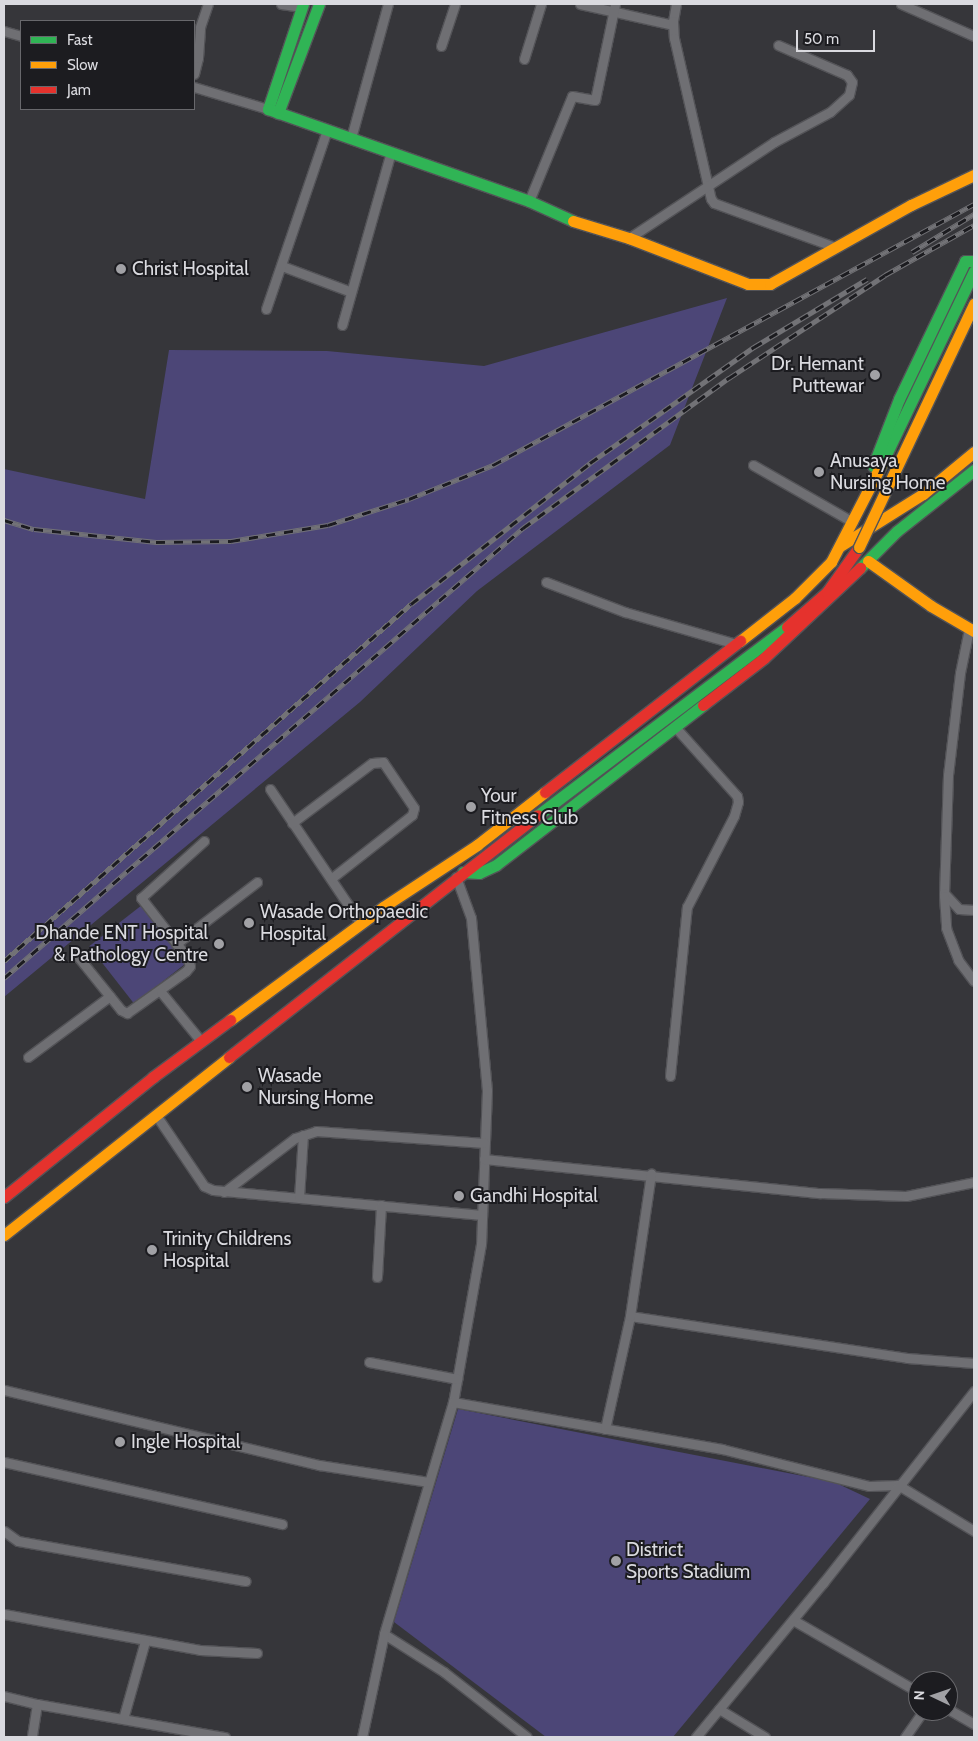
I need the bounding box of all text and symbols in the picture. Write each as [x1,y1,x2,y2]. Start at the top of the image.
legend [20,20,195,110]
scale bar [798,20,877,52]
text: 50 m [804,30,839,48]
text: Fast [67,31,92,49]
text: Slow [67,56,98,74]
text: Jam [67,81,91,99]
place label: Christ Hospital [132,258,249,280]
marker: Christ Hospital [114,262,128,276]
place label: Dr. Hemant Puttewar [771,353,864,397]
marker: Dr. Hemant Puttewar [868,368,882,382]
place label: Anusaya Nursing Home [830,450,945,494]
marker: Anusaya Nursing Home [812,465,826,479]
place label: Your Fitness Club [481,785,578,829]
marker: Your Fitness Club [465,801,477,813]
place label: Wasade Orthopaedic Hospital [260,901,428,945]
marker: Wasade Orthopaedic Hospital [242,916,256,930]
place label: Dhande ENT Hospital & Pathology Centre [35,922,208,966]
marker: Dhande ENT Hospital & Pathology Centre [212,937,226,951]
place label: Wasade Nursing Home [258,1065,373,1109]
marker: Wasade Nursing Home [240,1080,254,1094]
place label: Gandhi Hospital [470,1185,598,1207]
marker: Gandhi Hospital [452,1189,466,1203]
place label: Trinity Childrens Hospital [163,1228,291,1272]
marker: Trinity Childrens Hospital [145,1243,159,1257]
place label: Ingle Hospital [131,1431,240,1453]
marker: Ingle Hospital [113,1435,127,1449]
place label: District Sports Stadium [626,1539,750,1583]
marker: District Sports Stadium [610,1555,622,1567]
north arrow [908,1671,958,1721]
text: N [910,1690,928,1701]

